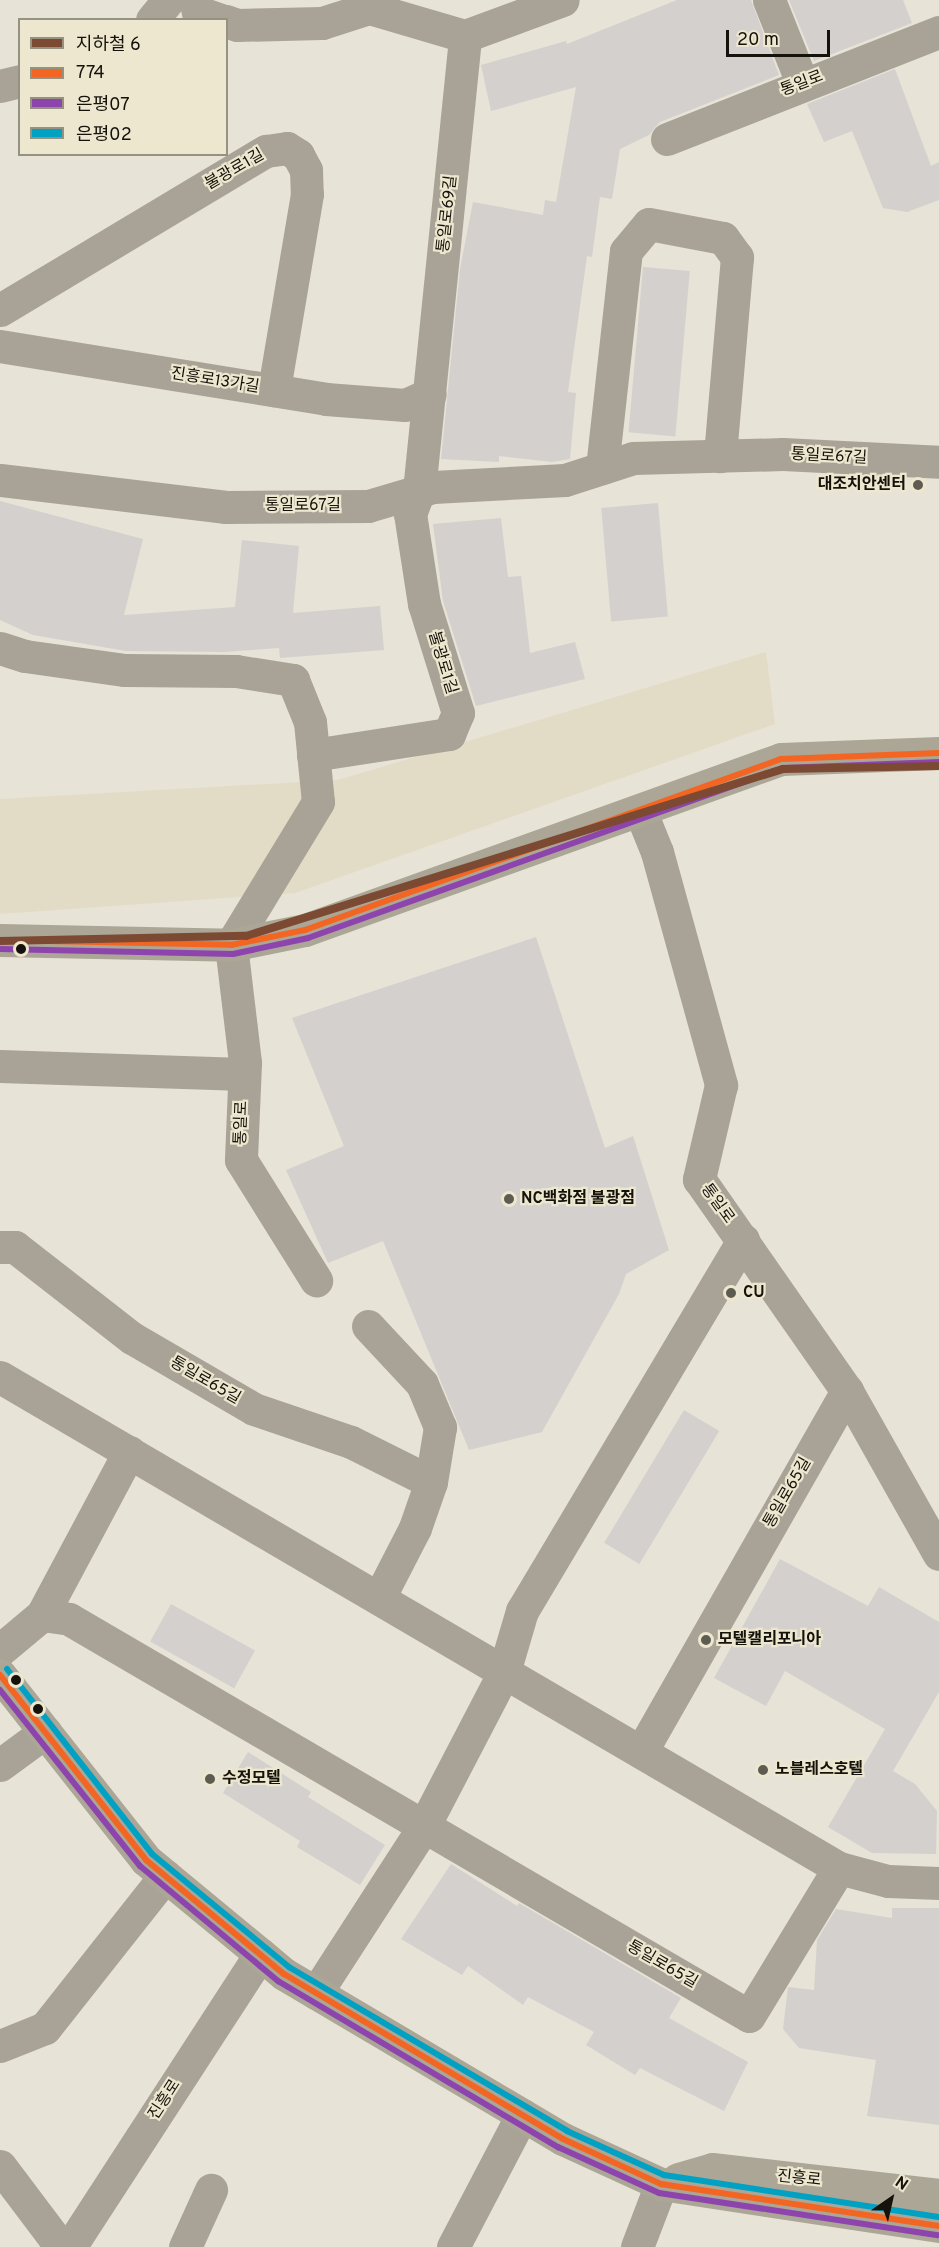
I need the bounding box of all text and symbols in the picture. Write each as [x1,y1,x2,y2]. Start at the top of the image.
legend [18,18,228,156]
scale bar [729,18,832,56]
text: 20 m [737,29,779,52]
text: 지하철 6 [76,34,141,57]
text: 774 [76,62,105,85]
street label: 통일로 [778,67,826,101]
text: 은평07 [76,94,130,117]
text: 은평02 [76,124,132,147]
street label: 불광로1길 [202,145,268,195]
street label: 통일로69길 [434,174,462,254]
street label: 진흥로13가길 [169,365,261,397]
street label: 통일로67길 [790,445,868,469]
place label: 대조치안센터 [818,475,906,495]
marker: 대조치안센터 [911,478,925,492]
street label: 통일로67길 [265,496,341,516]
street label: 불광로1길 [423,629,461,697]
unlabelled marker [15,943,27,955]
street label: 통일로 [232,1101,252,1145]
street label: 통일로 [696,1180,738,1228]
place label: NC백화점 불광점 [521,1189,635,1209]
marker: NC백화점 불광점 [502,1192,516,1206]
place label: CU [743,1283,765,1303]
marker: CU [724,1286,738,1300]
street label: 통일로65길 [166,1353,244,1409]
street label: 통일로65길 [760,1454,816,1532]
place label: 모텔캘리포니아 [718,1630,821,1650]
marker: 모텔캘리포니아 [699,1633,713,1647]
unlabelled marker [10,1674,22,1686]
unlabelled marker [32,1703,44,1715]
place label: 노블레스호텔 [775,1760,863,1780]
marker: 노블레스호텔 [756,1763,770,1777]
place label: 수정모텔 [222,1769,281,1789]
marker: 수정모텔 [203,1772,217,1786]
street label: 통일로65길 [623,1937,701,1993]
street label: 진흥로 [145,2076,185,2124]
street label: 진흥로 [776,2167,822,2191]
north arrow [861,2169,921,2229]
text: N [891,2173,911,2196]

